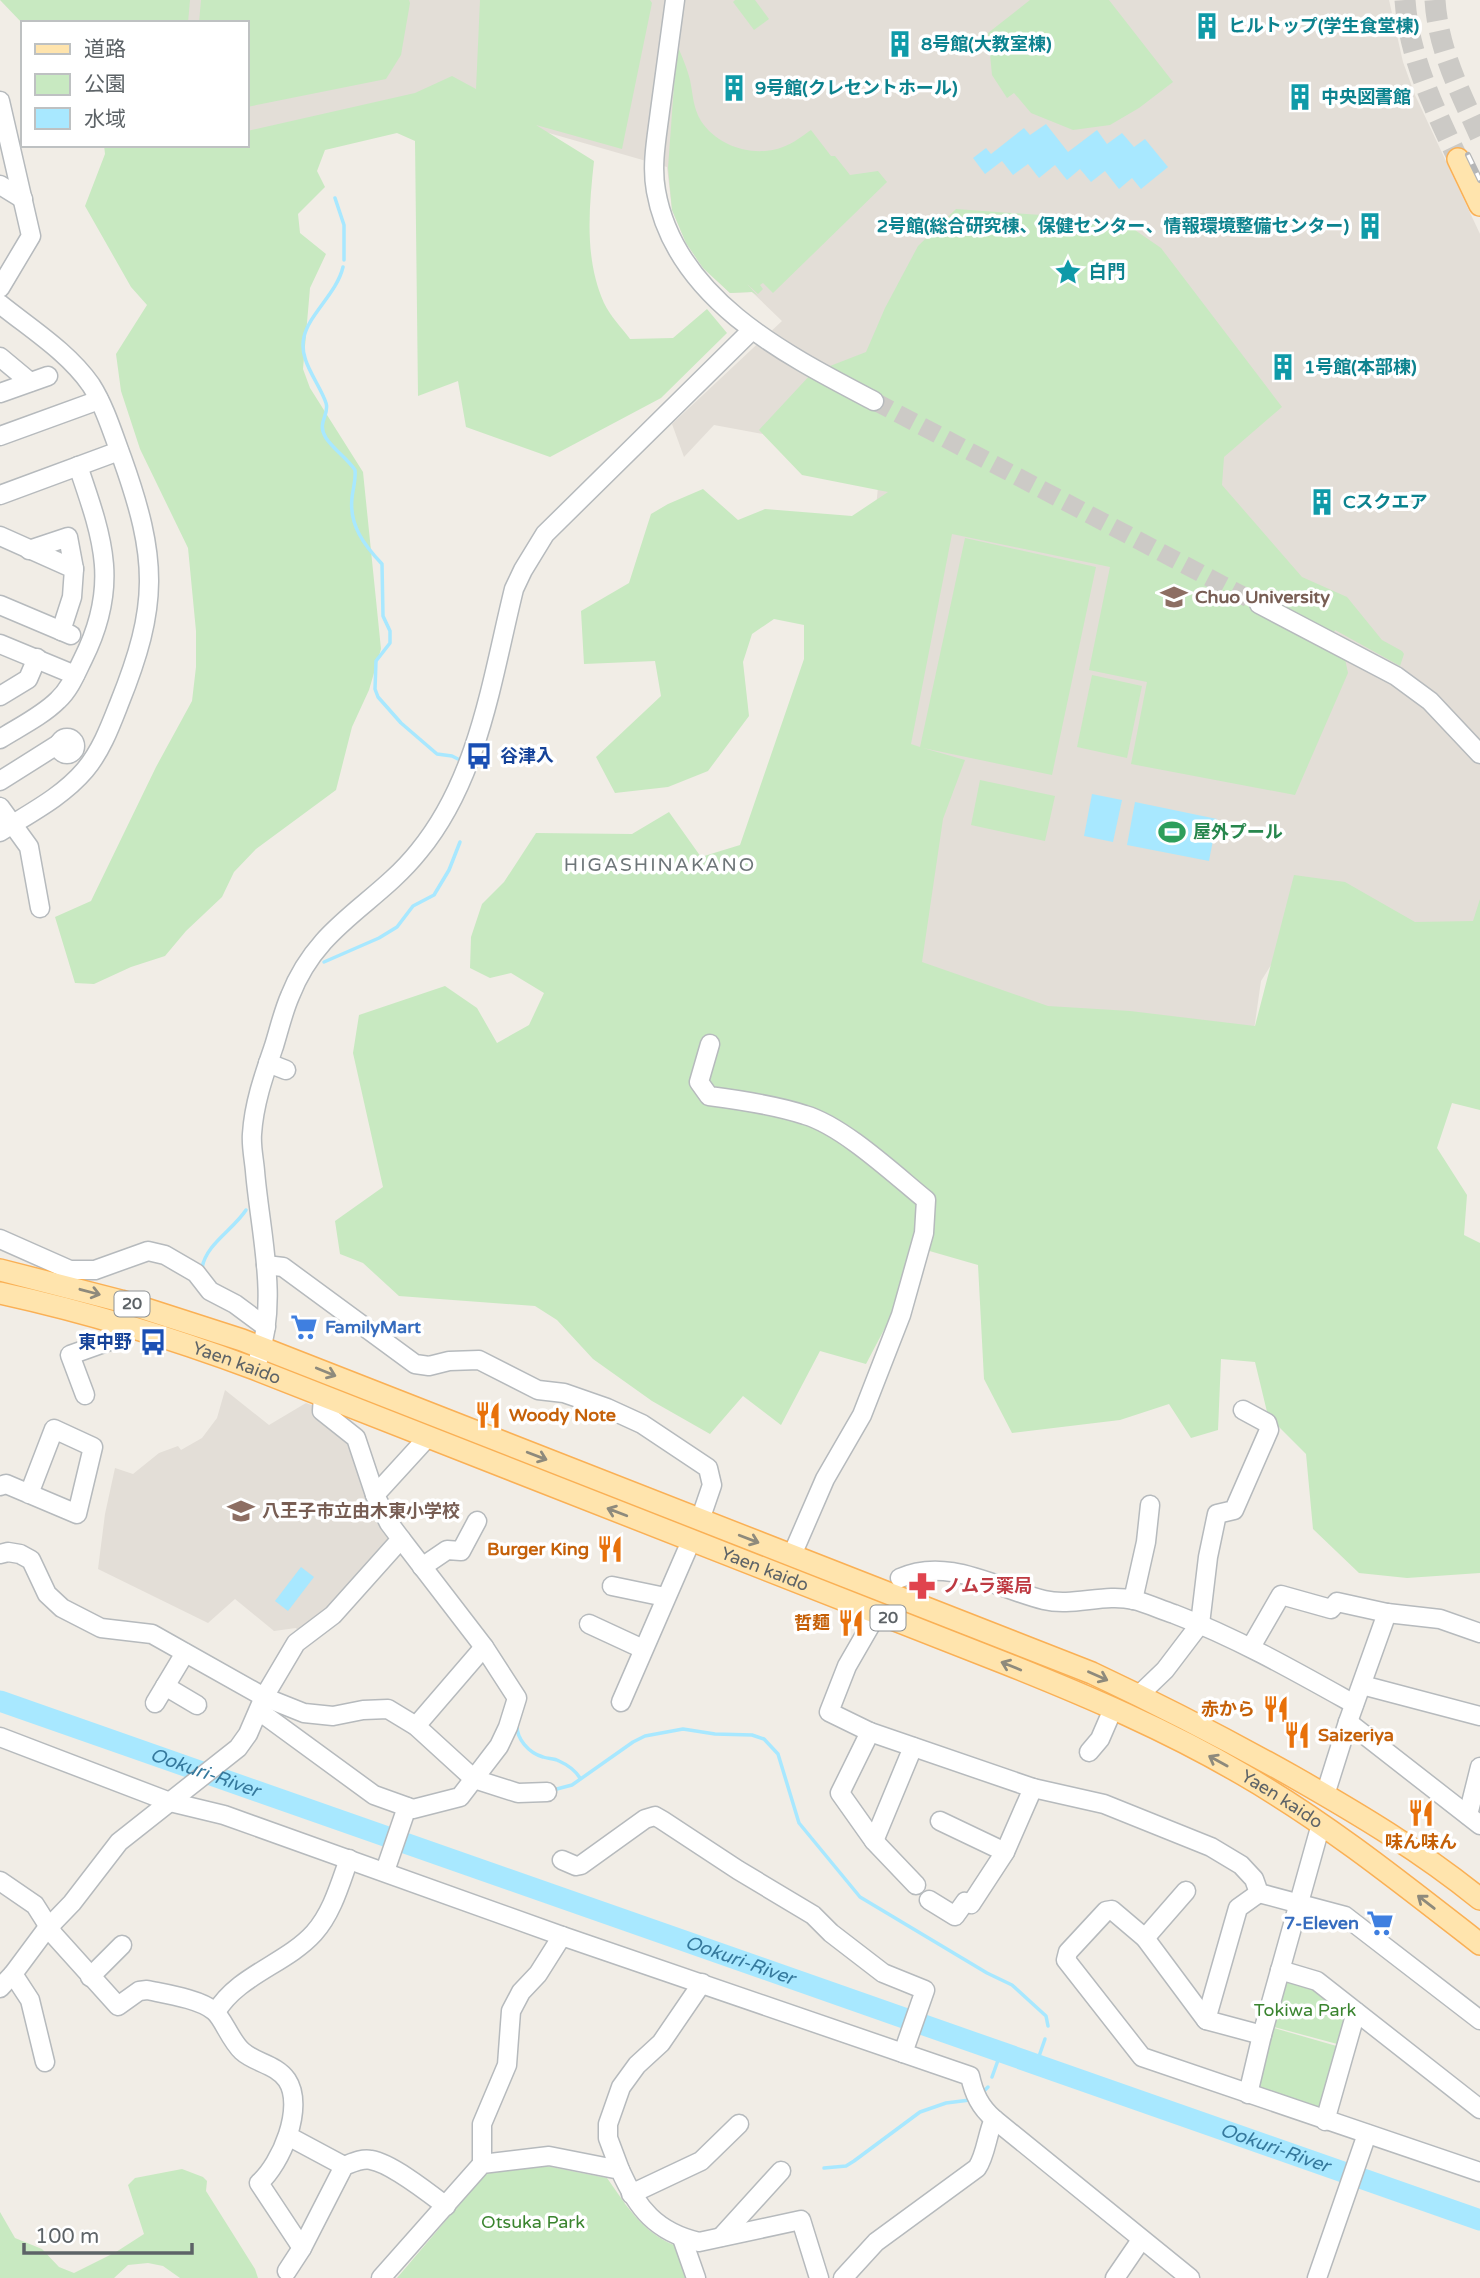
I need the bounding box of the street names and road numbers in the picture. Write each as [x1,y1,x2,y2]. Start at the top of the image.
road number: 20 [114,1292,150,1316]
street label: Yaen kaido [190,1337,284,1389]
street label: Yaen kaido [718,1542,812,1596]
road number: 20 [870,1606,906,1630]
street label: Yaen kaido [1237,1765,1327,1833]

